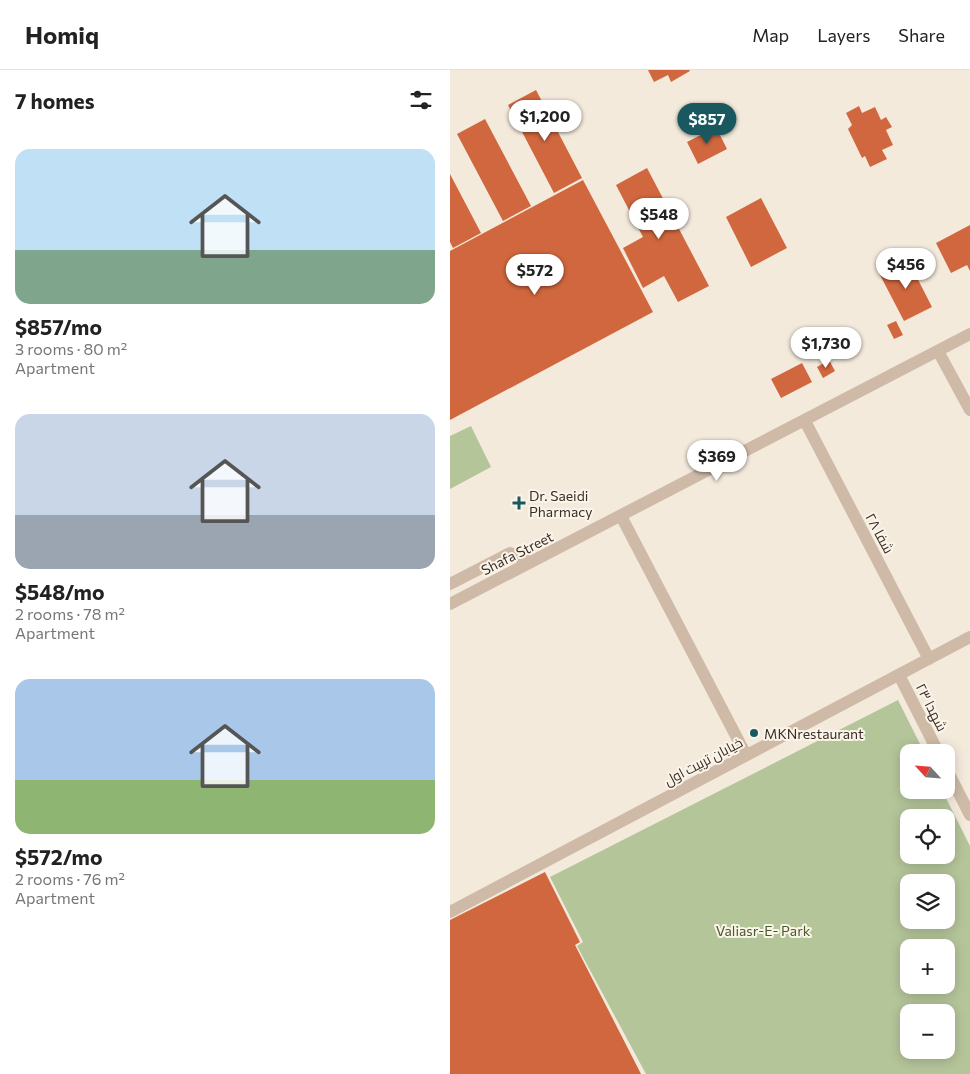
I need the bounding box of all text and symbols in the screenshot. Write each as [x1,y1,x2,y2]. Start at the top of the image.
text: Homiq [25,20,99,49]
text: Map [752,24,789,46]
text: Layers [817,24,870,46]
text: Share [898,24,945,46]
icon: filters [407,86,435,114]
text: 7 homes [15,88,94,113]
pin: $1,200 [504,100,586,142]
pin: $857 [677,102,737,145]
text: $1,200 [520,106,570,125]
text: $857 [688,109,726,128]
icon: home [180,181,270,271]
pin: $548 [629,198,689,240]
text: $548 [640,204,678,223]
pin: $456 [876,248,936,290]
pin: $572 [505,254,565,296]
text: $456 [887,254,925,273]
text: $572 [517,260,553,279]
text: $857/mo [15,314,102,339]
pin: $1,730 [785,326,867,369]
text: $1,730 [801,333,851,352]
text: 3 rooms · 80 m² [15,339,127,358]
text: Apartment [15,358,95,377]
pin: $369 [687,440,747,482]
icon: home [180,446,270,536]
text: $369 [698,446,736,465]
place label: Dr. Saeidi Pharmacy [529,487,592,520]
marker: Dr. Saeidi Pharmacy [513,497,525,509]
street label: شفا ۲۸ [862,510,898,556]
street label: Shafa Street [478,527,556,578]
text: $548/mo [15,579,104,604]
text: 2 rooms · 78 m² [15,604,125,623]
text: Apartment [15,623,95,642]
street label: شهدا ۲۳ [913,680,951,734]
icon: home [180,711,270,801]
place label: MKNrestaurant [764,725,864,742]
marker: MKNrestaurant [748,727,760,739]
street label: خیابان تربیت اول [661,733,746,790]
north arrow [900,744,955,799]
map controls [900,744,955,1059]
button: locate [900,809,955,864]
text: $572/mo [15,844,103,869]
text: 2 rooms · 76 m² [15,869,125,888]
button: layers [900,874,955,929]
text: Apartment [15,888,95,907]
park label: Valiasr-E- Park [716,922,811,939]
button: + [900,939,955,994]
button: − [900,1004,955,1059]

